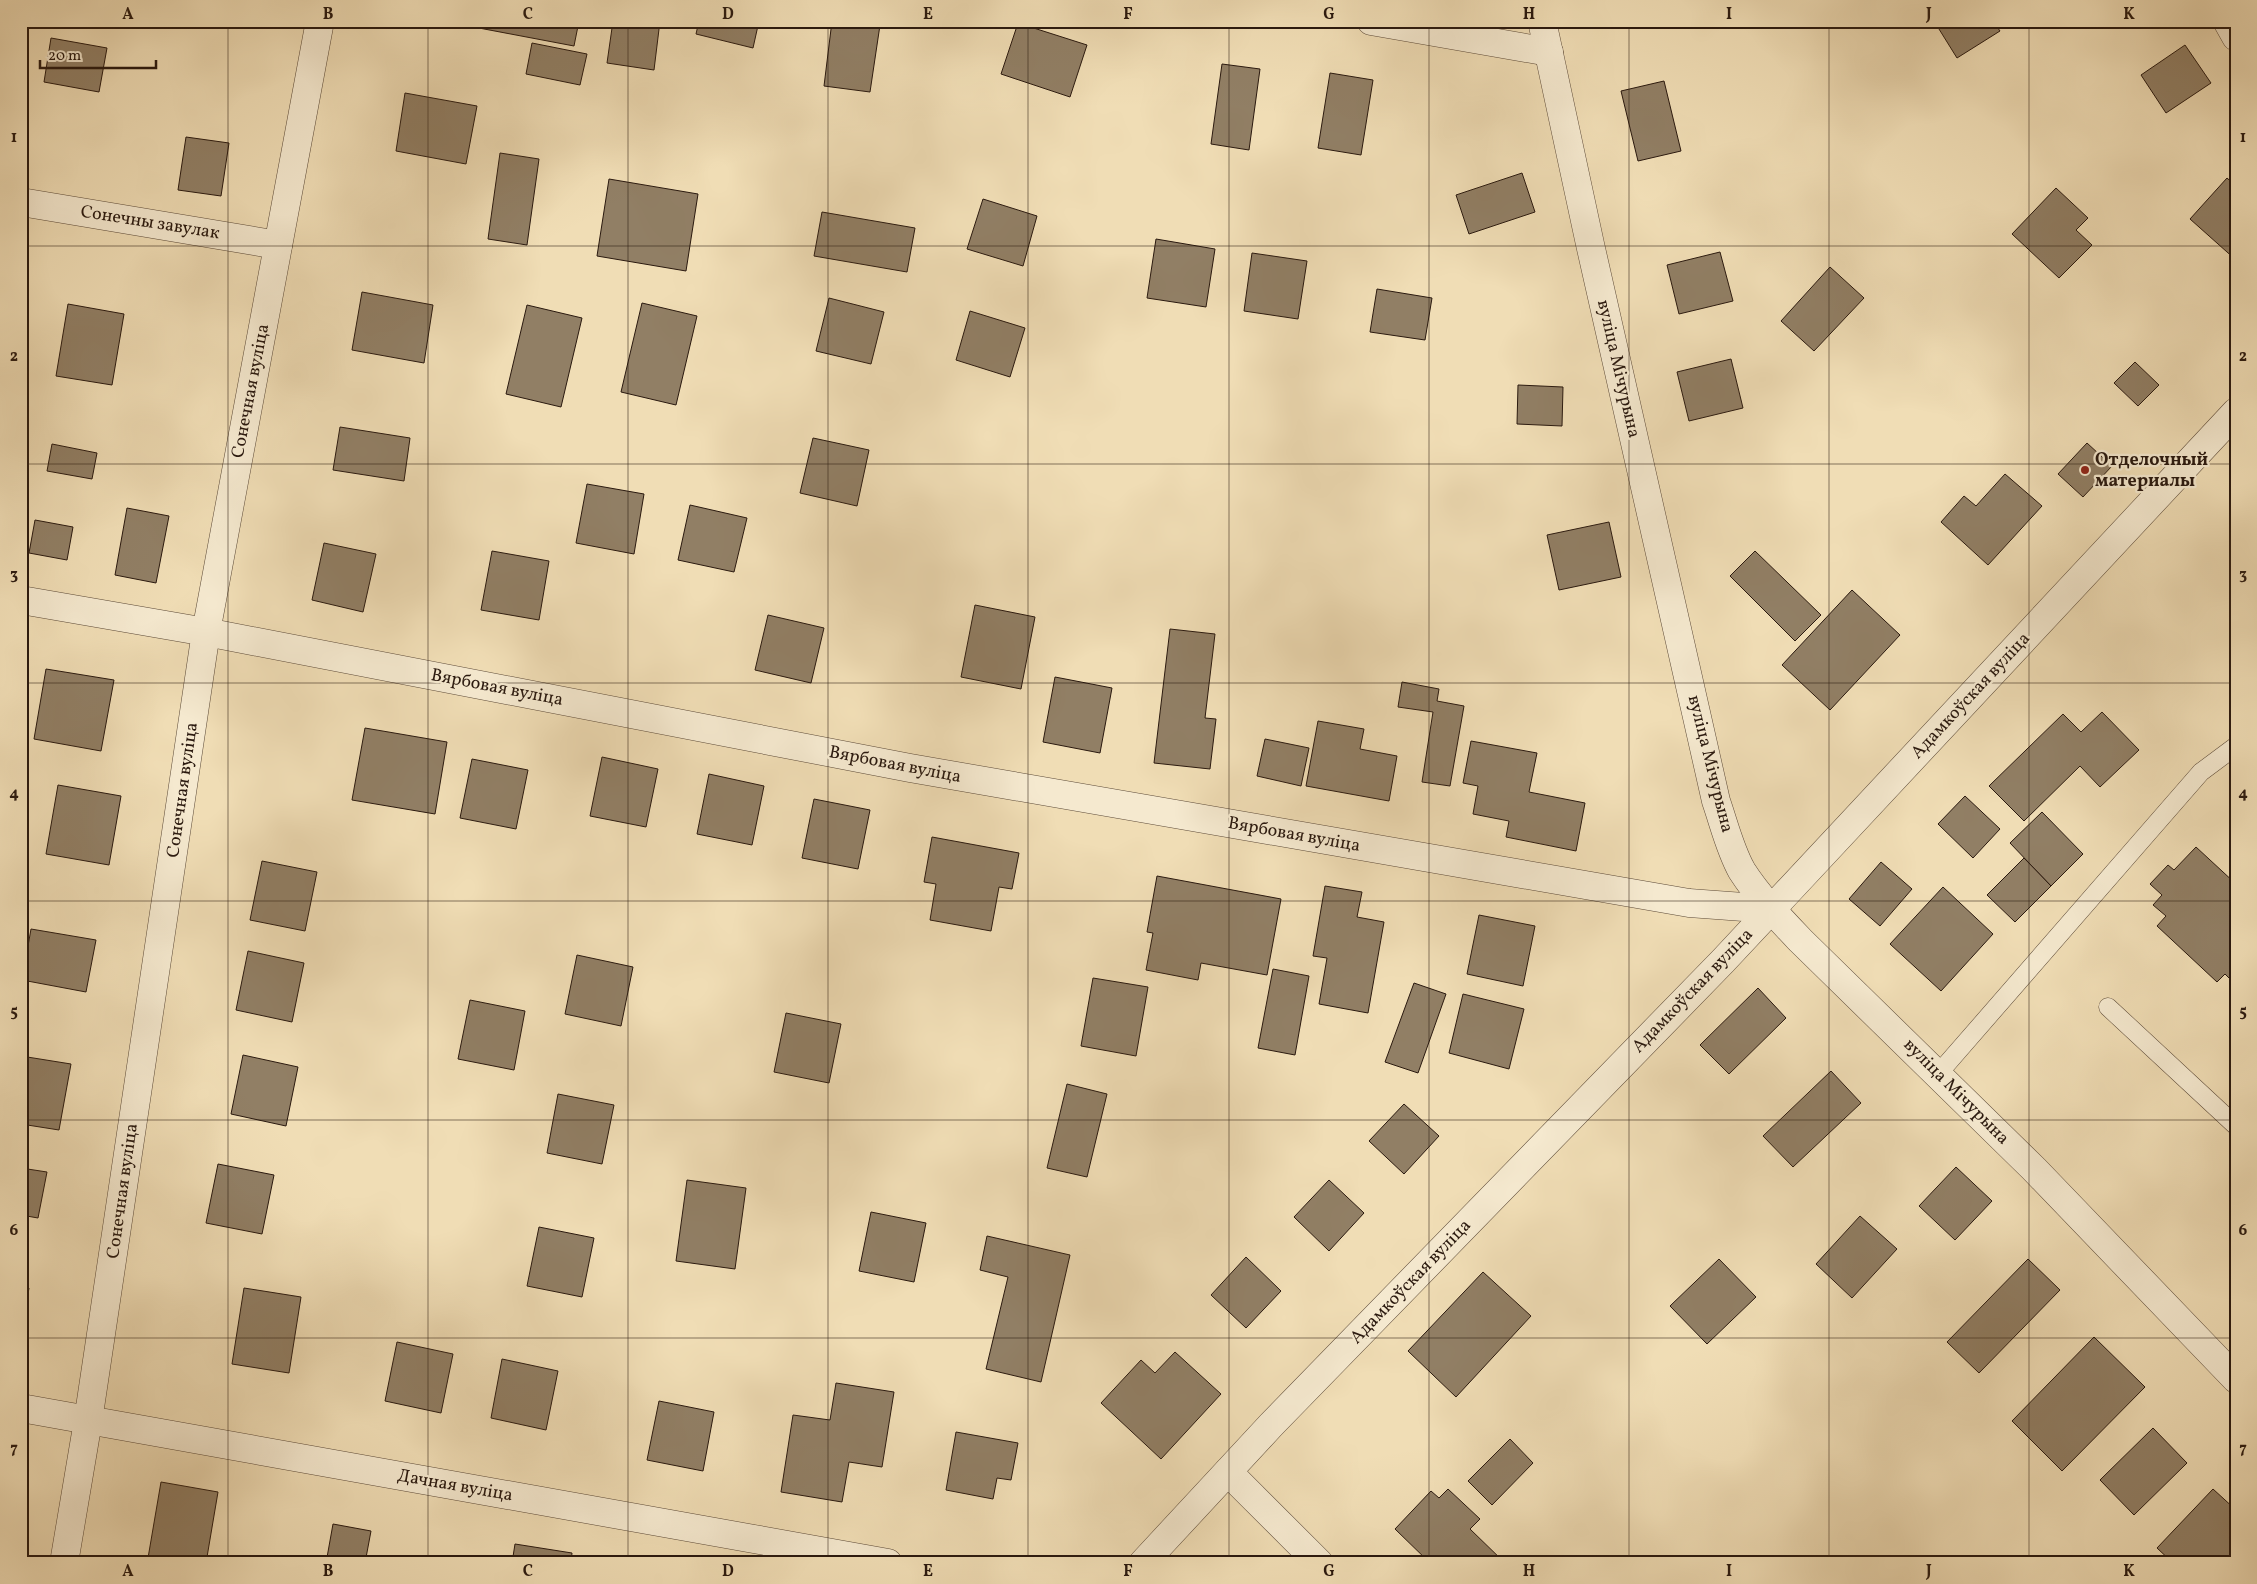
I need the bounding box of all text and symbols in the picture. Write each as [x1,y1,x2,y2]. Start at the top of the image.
text: A [122,4,134,26]
text: B [323,4,334,26]
text: C [523,4,533,26]
text: D [722,4,734,26]
text: E [923,4,933,26]
text: F [1123,4,1133,26]
text: G [1323,4,1335,26]
text: H [1523,4,1535,26]
text: I [1726,4,1732,26]
text: J [1925,4,1932,26]
text: K [2123,4,2135,26]
scale bar [40,38,156,70]
text: 20 m [48,46,81,67]
text: 1 [11,127,17,149]
text: 1 [2240,127,2246,149]
street label: Сонечны завулак [79,200,222,246]
street label: вуліца Мічурына [1590,297,1646,441]
street label: Сонечная вуліца [226,322,276,460]
text: 2 [10,346,18,368]
text: 2 [2239,346,2247,368]
place label: Отделочный материалы [2095,448,2208,494]
marker: Отделочный материалы [2079,464,2091,476]
text: 3 [10,564,18,586]
text: 3 [2239,564,2247,586]
street label: Адамкоўская вуліца [1906,627,2036,765]
street label: Вярбовая вуліца [429,663,565,713]
street label: вуліца Мічурына [1681,693,1739,836]
street label: Сонечная вуліца [161,721,205,859]
street label: Вярбовая вуліца [827,740,963,790]
text: 4 [9,783,19,805]
text: 4 [2238,783,2248,805]
street label: Вярбовая вуліца [1226,811,1362,859]
street label: Адамкоўская вуліца [1627,923,1759,1059]
text: 5 [10,1001,18,1023]
text: 5 [2239,1001,2247,1023]
street label: вуліца Мічурына [1897,1033,2015,1151]
street label: Сонечная вуліца [101,1122,145,1260]
street label: Адамкоўская вуліца [1345,1214,1477,1350]
text: 6 [10,1220,19,1242]
text: 6 [2239,1220,2248,1242]
text: 7 [10,1438,18,1460]
text: 7 [2239,1438,2247,1460]
street label: Дачная вуліца [395,1464,515,1508]
text: A [122,1561,134,1583]
text: B [323,1561,334,1583]
text: C [523,1561,533,1583]
text: D [722,1561,734,1583]
text: E [923,1561,933,1583]
text: F [1123,1561,1133,1583]
text: G [1323,1561,1335,1583]
text: H [1523,1561,1535,1583]
text: I [1726,1561,1732,1583]
text: J [1925,1561,1932,1583]
text: K [2123,1561,2135,1583]

